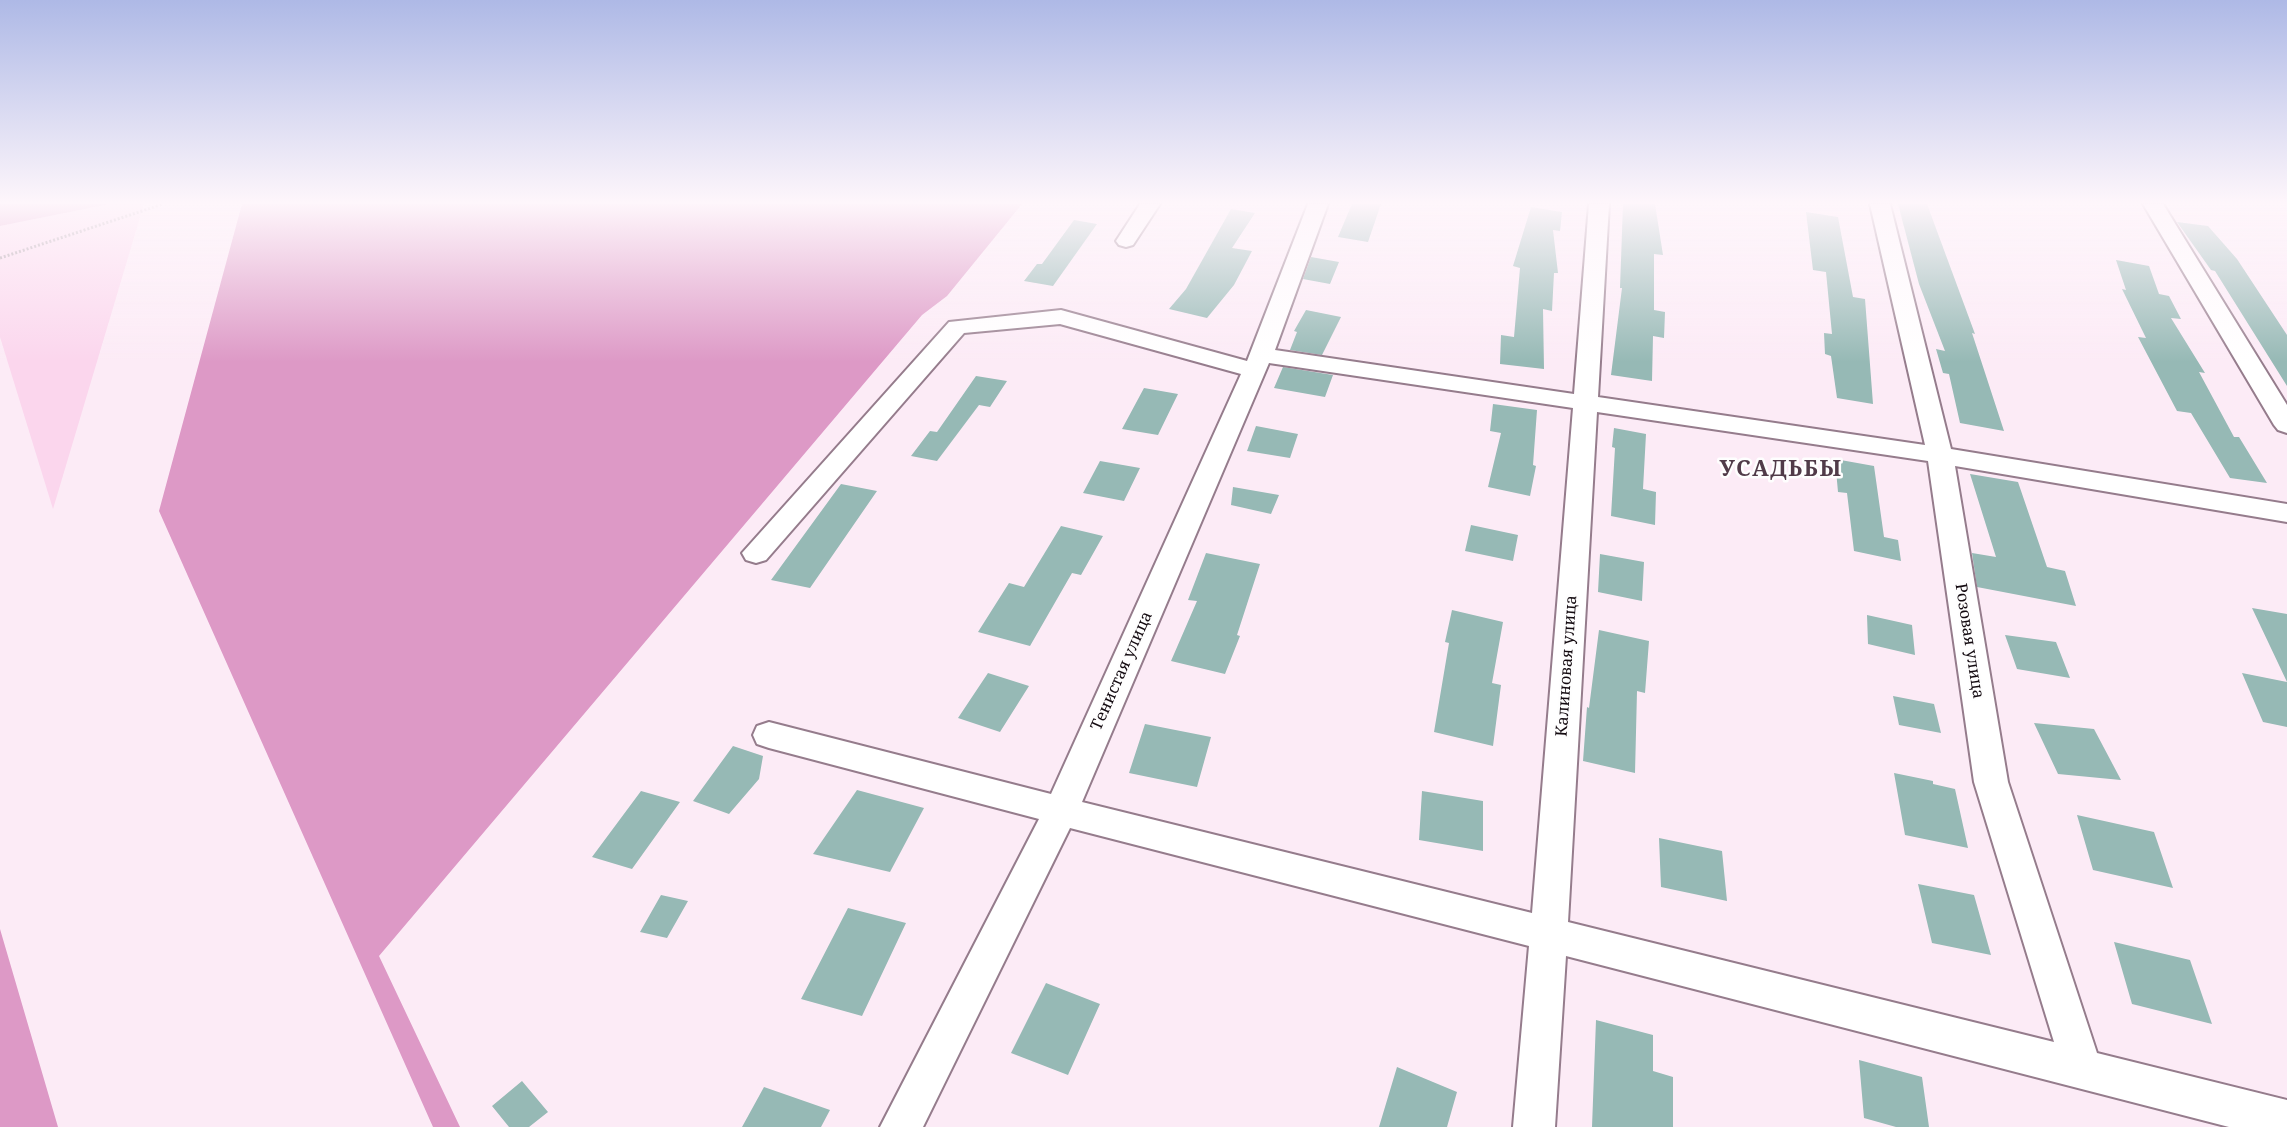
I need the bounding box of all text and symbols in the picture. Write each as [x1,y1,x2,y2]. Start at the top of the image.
district label: УСАДЬБЫ [1719,457,1843,483]
street label: Розовая улица [1950,582,1988,700]
street label: Калиновая улица [1552,595,1582,737]
street label: Тенистая улица [1087,609,1157,733]

